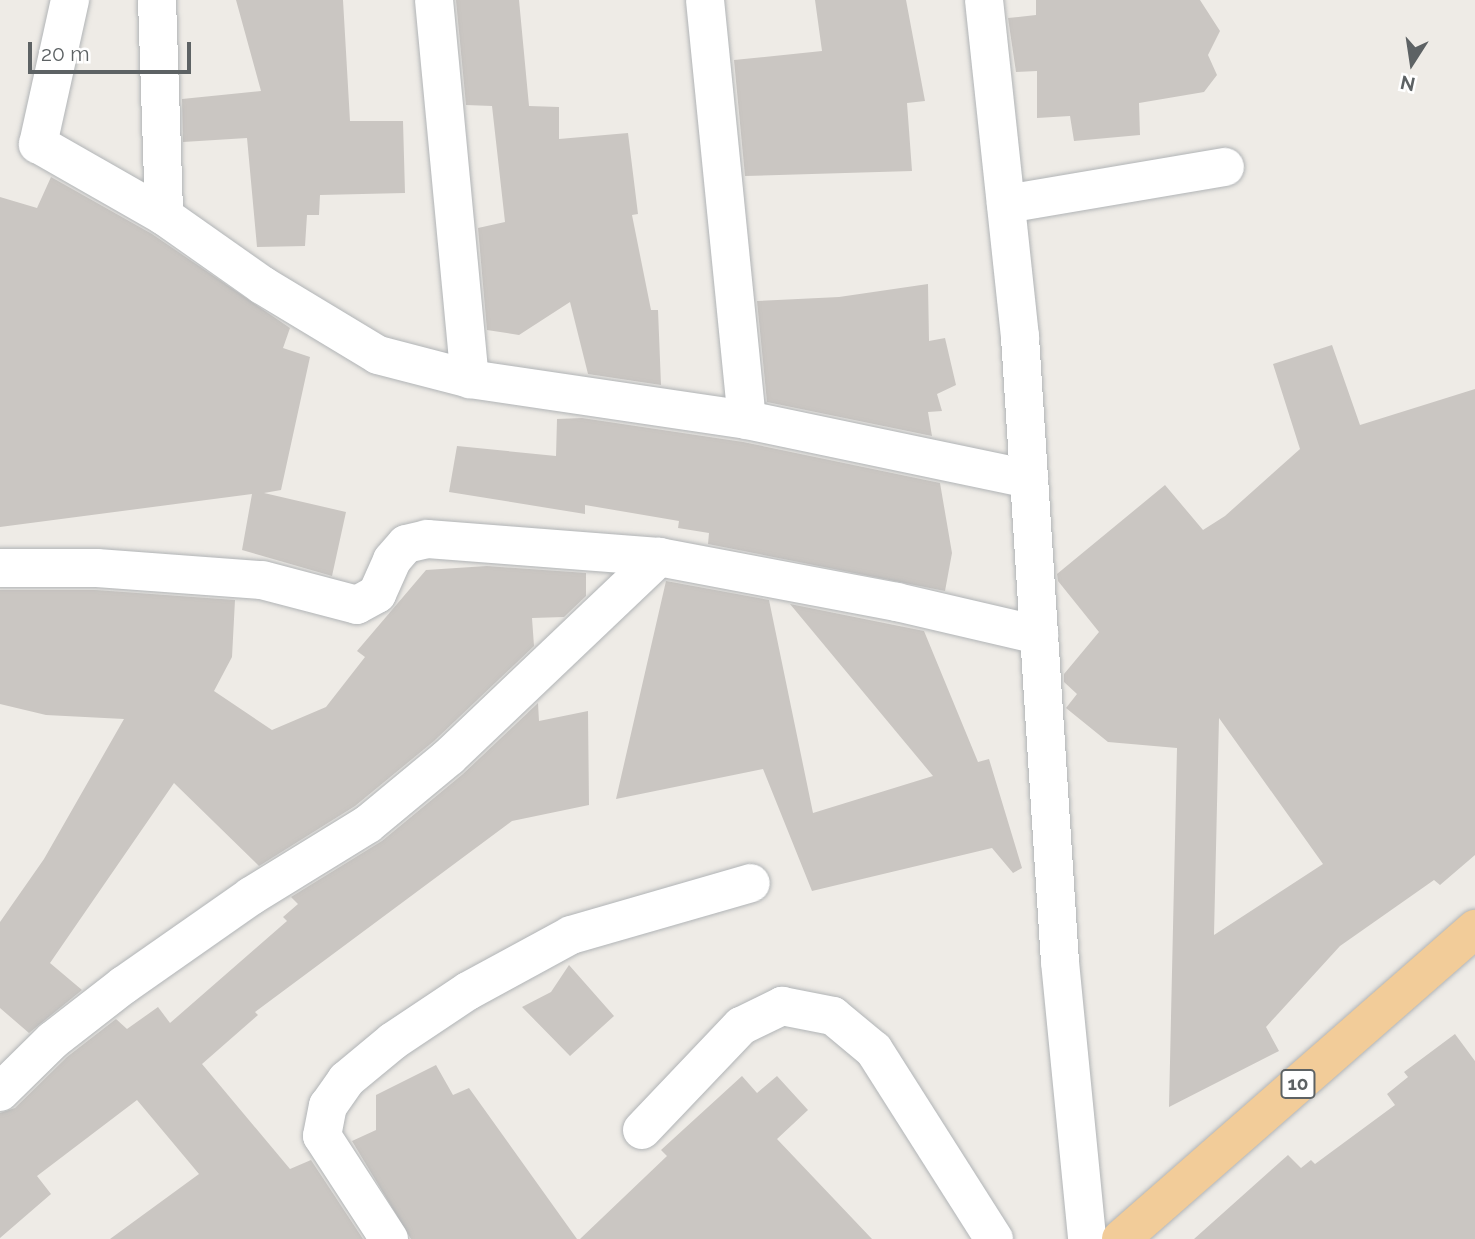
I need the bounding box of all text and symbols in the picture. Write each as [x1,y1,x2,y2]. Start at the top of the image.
scale bar [32,28,194,72]
north arrow [1377,28,1447,98]
text: 20 m [41,41,89,66]
text: N [1398,71,1417,96]
road number: 10 [1279,1068,1317,1100]

